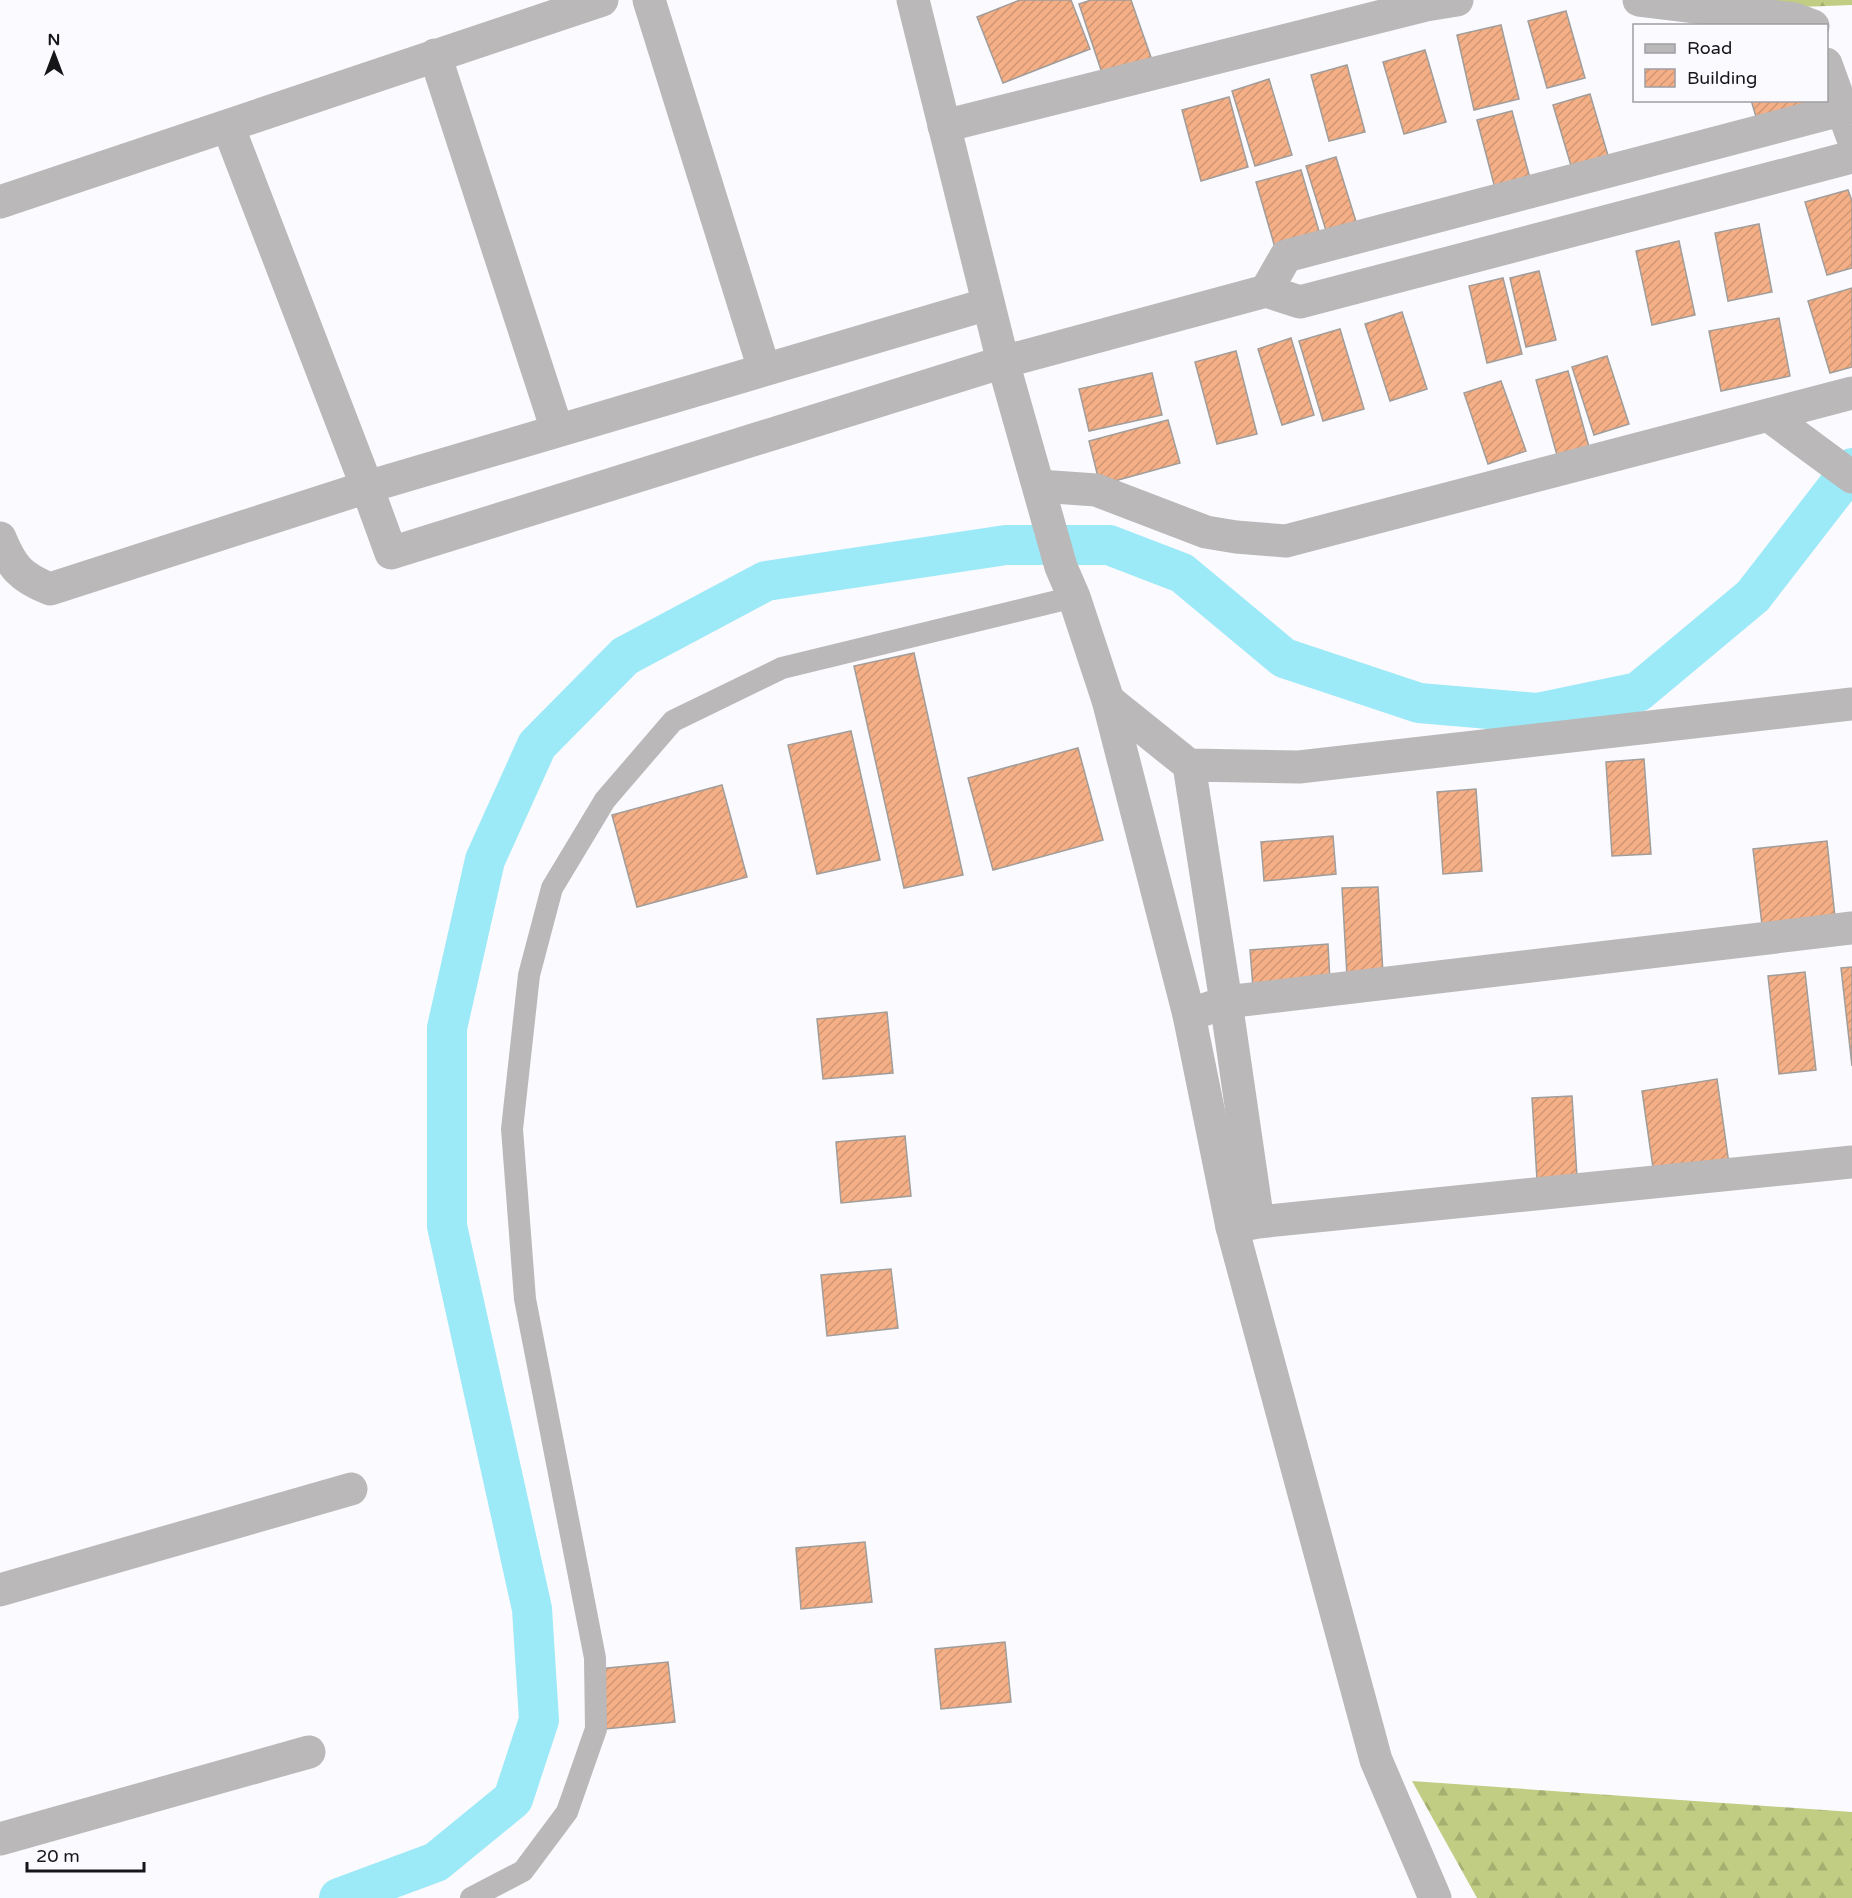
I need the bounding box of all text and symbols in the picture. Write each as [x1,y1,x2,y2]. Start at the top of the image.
north arrow [24,24,84,84]
legend [1633,24,1828,102]
text: N [48,30,60,50]
text: Road [1687,37,1732,59]
text: Building [1687,67,1757,89]
scale bar [27,1835,144,1873]
text: 20 m [36,1845,80,1867]

